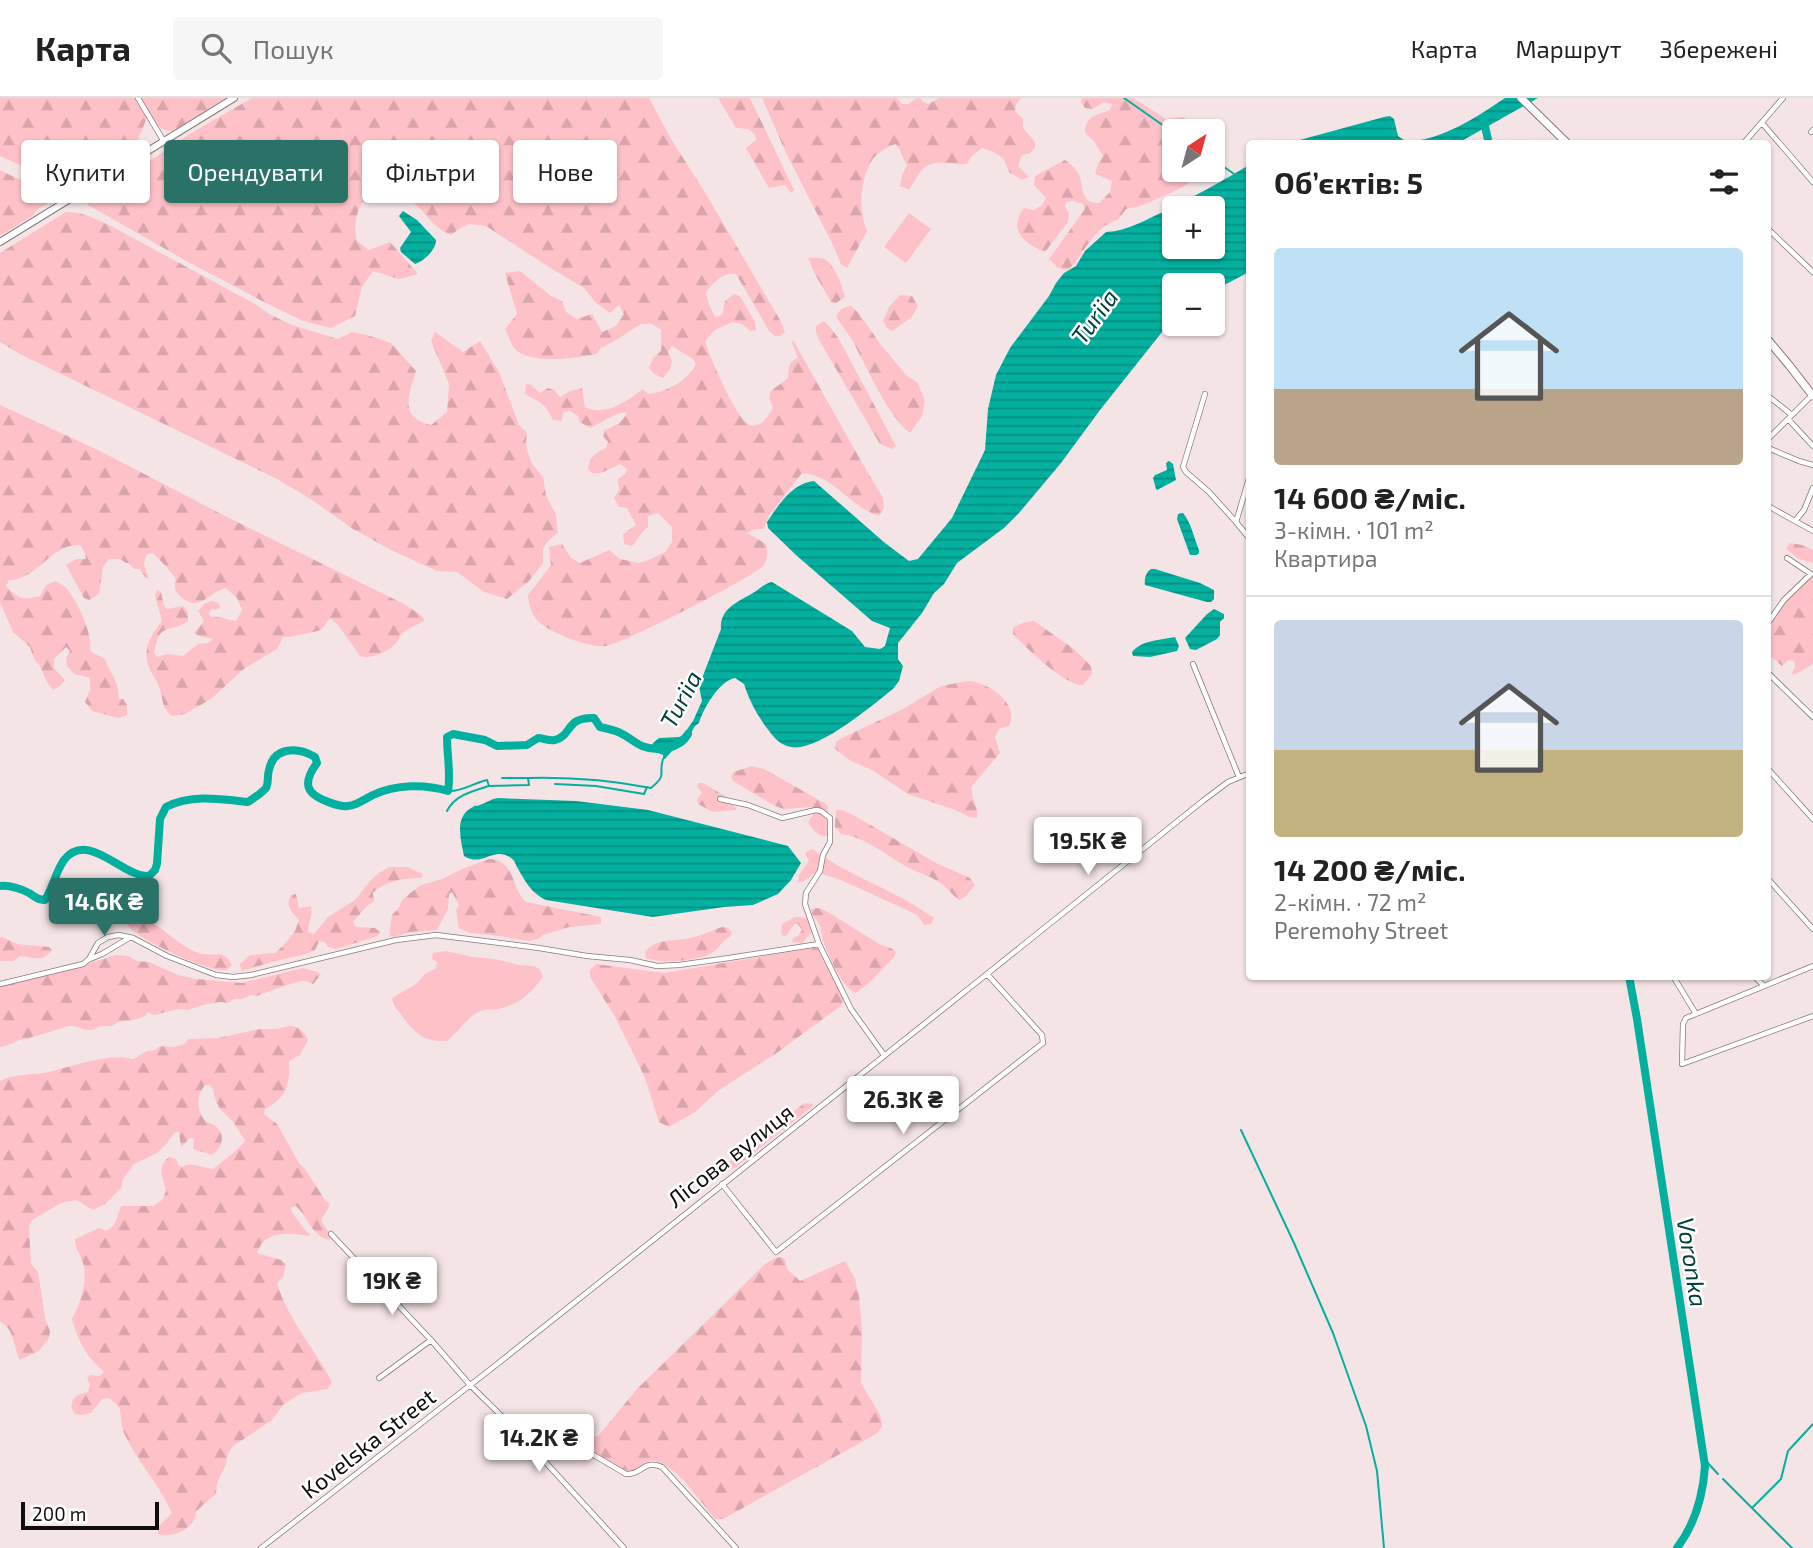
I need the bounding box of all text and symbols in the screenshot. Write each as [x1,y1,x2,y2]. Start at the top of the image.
search box [173,17,663,80]
text: Карта [35,28,131,68]
icon: search [197,29,235,67]
text: Пошук [253,33,334,64]
text: Карта [1411,34,1477,63]
text: Маршрут [1515,34,1621,63]
text: Збережені [1659,34,1778,63]
north arrow [1162,119,1225,182]
map controls [1162,119,1225,336]
chip: Купити [21,140,150,203]
chip: Орендувати [164,140,348,203]
chip: Фільтри [362,140,499,203]
chip: Нове [513,140,617,203]
icon: filters [1705,163,1743,201]
text: Об’єктів: 5 [1274,164,1423,200]
button: + [1162,196,1225,259]
button: − [1162,273,1225,336]
water label: Turiia [1064,283,1124,349]
icon: home [1446,293,1572,419]
text: 14 600 ₴/міс. [1274,479,1466,515]
text: 3-кімн. · 101 m² [1274,516,1434,544]
text: Квартира [1274,544,1378,572]
water label: Turiia [653,665,707,733]
icon: home [1446,665,1572,791]
pin: 19.5K ₴ [1023,818,1153,877]
text: 19.5K ₴ [1050,826,1126,854]
text: 14 200 ₴/міс. [1274,851,1466,887]
pin: 14.6K ₴ [39,878,169,938]
text: 14.6K ₴ [65,887,143,915]
text: 2-кімн. · 72 m² [1274,888,1426,916]
text: Peremohy Street [1274,916,1448,944]
pin: 26.3K ₴ [838,1076,968,1136]
text: 26.3K ₴ [863,1085,943,1113]
street label: Лісова вулиця [661,1097,799,1214]
water label: Voronka [1672,1215,1714,1309]
pin: 19K ₴ [343,1258,441,1317]
text: 19K ₴ [363,1266,421,1294]
street label: Kovelska Street [295,1382,441,1504]
pin: 14.2K ₴ [474,1414,604,1474]
text: 14.2K ₴ [500,1423,578,1451]
scale bar [21,1499,159,1531]
text: 200 m [32,1502,86,1525]

